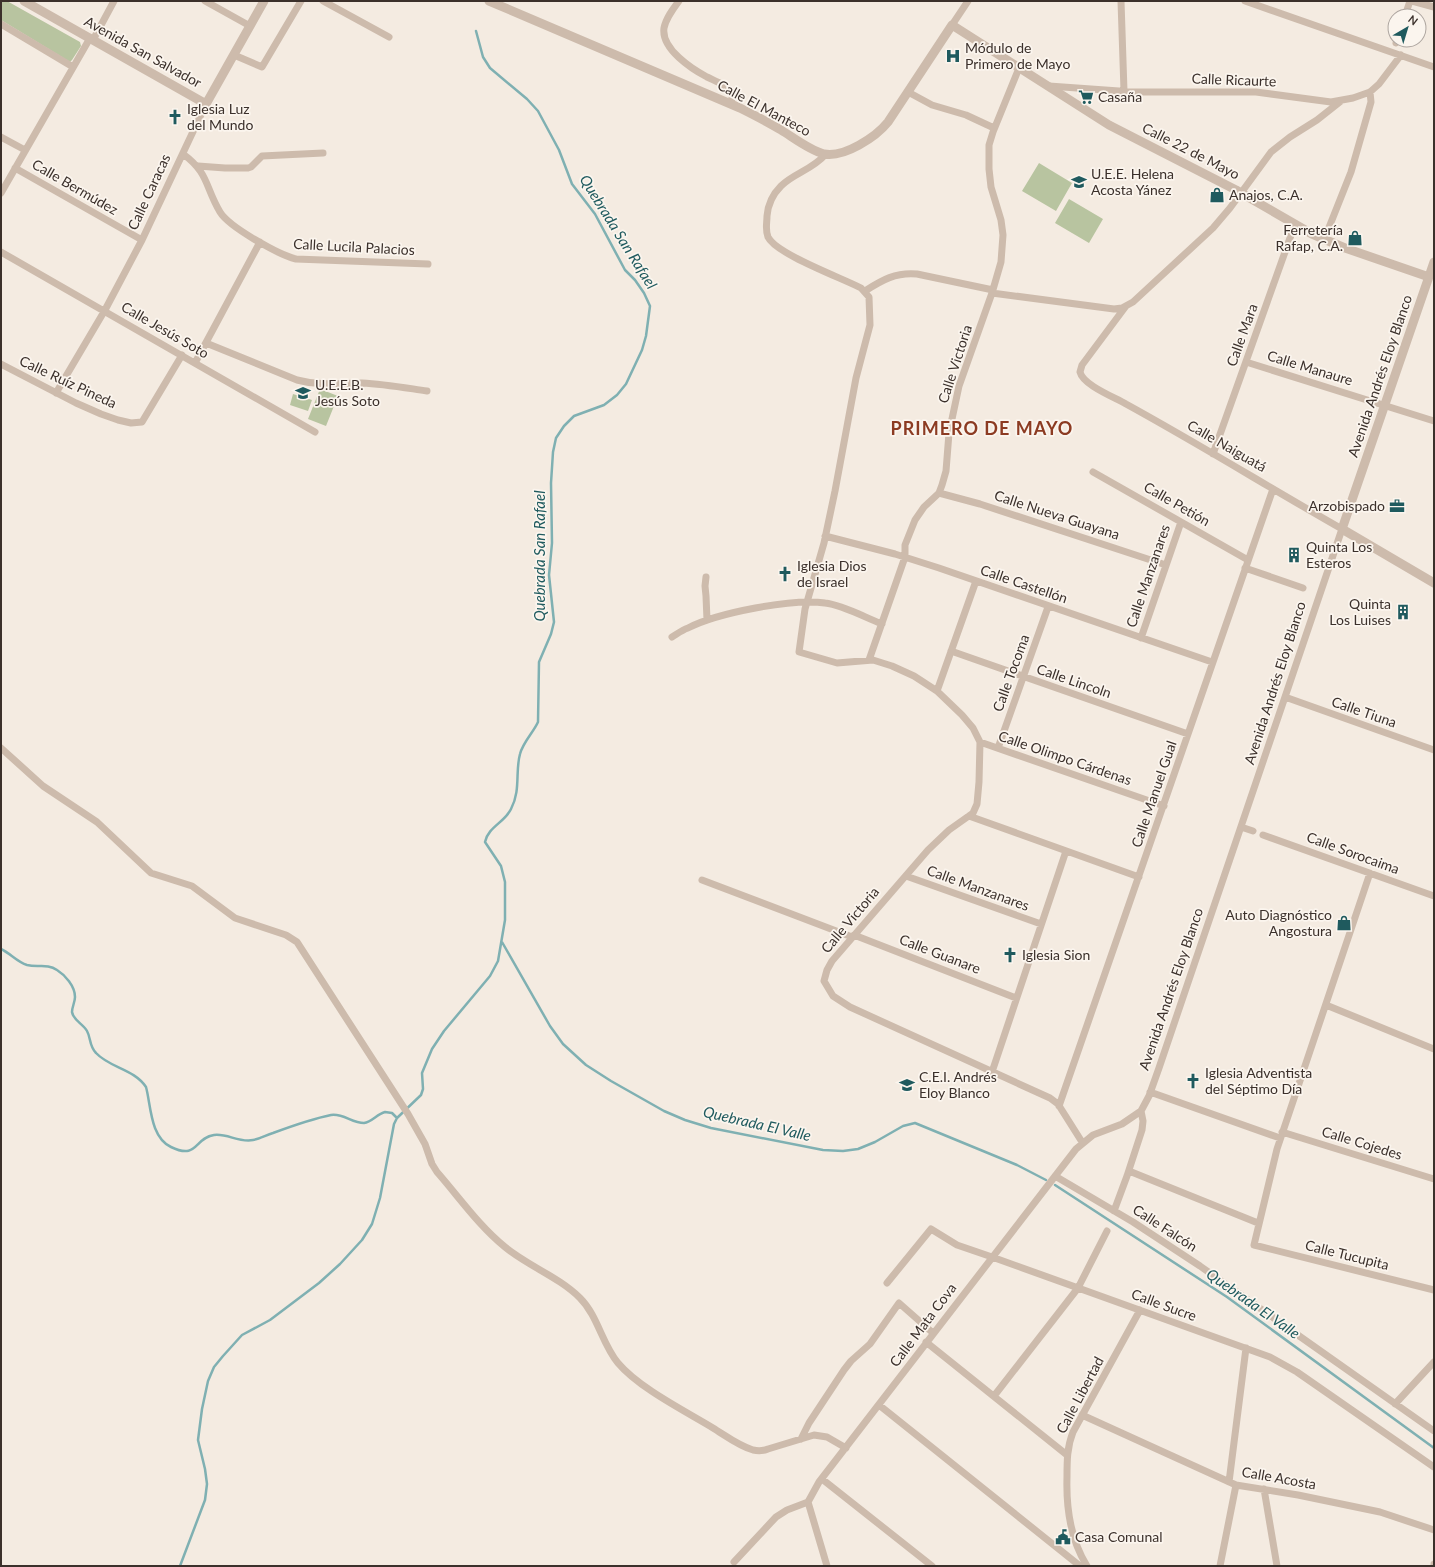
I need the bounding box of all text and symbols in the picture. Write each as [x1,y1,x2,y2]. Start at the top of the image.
north arrow [1387,8,1427,48]
street label: Avenida San Salvador [82,12,205,91]
text: N [1406,12,1421,27]
place label: Módulo de Primero de Mayo [965,39,1070,72]
hospital icon: Módulo de Primero de Mayo [944,47,962,65]
street label: Calle Ricaurte [1191,70,1277,89]
street label: Calle El Manteco [715,76,814,139]
supermarket icon: Casaña [1077,88,1095,106]
place label: Casaña [1098,88,1142,105]
place label: Iglesia Luz del Mundo [187,100,253,133]
church icon: Iglesia Luz del Mundo [166,108,184,126]
street label: Calle 22 de Mayo [1140,119,1243,182]
street label: Calle Caracas [124,151,174,232]
street label: Calle Bermúdez [29,155,121,218]
place label: U.E.E. Helena Acosta Yánez [1091,165,1174,198]
water label: Quebrada San Rafael [576,171,662,292]
school or university icon: U.E.E. Helena Acosta Yánez [1070,173,1088,191]
shop icon: Anajos, C.A. [1208,186,1226,204]
place label: Anajos, C.A. [1229,186,1303,203]
place label: Ferretería Rafap, C.A. [1276,221,1343,254]
shop icon: Ferretería Rafap, C.A. [1346,229,1364,247]
street label: Calle Lucila Palacios [293,235,415,258]
street label: Avenida Andrés Eloy Blanco [1344,292,1415,459]
street label: Calle Jesús Soto [118,298,212,362]
street label: Calle Mara [1222,301,1261,369]
street label: Calle Victoria [934,323,975,405]
street label: Calle Manaure [1265,346,1355,389]
street label: Calle Ruíz Pineda [17,352,120,411]
place label: U.E.E.B. Jesús Soto [315,376,380,409]
school or university icon: U.E.E.B. Jesús Soto [294,384,312,402]
street label: Calle Naiguatá [1185,416,1270,475]
district label: PRIMERO DE MAYO [891,417,1073,439]
street label: Calle Petión [1141,478,1213,529]
street label: Calle Nueva Guayana [992,486,1122,543]
water label: Quebrada San Rafael [530,490,548,622]
place label: Arzobispado [1308,497,1385,514]
office icon: Arzobispado [1388,497,1406,515]
street label: Calle Manzanares [1122,522,1173,630]
place label: Quinta Los Esteros [1306,538,1372,571]
building icon: Quinta Los Esteros [1285,546,1303,564]
place label: Iglesia Dios de Israel [797,557,867,590]
street label: Calle Castellón [978,561,1070,606]
church icon: Iglesia Dios de Israel [776,565,794,583]
place label: Quinta Los Luises [1329,595,1391,628]
street label: Avenida Andrés Eloy Blanco [1240,599,1309,766]
building icon: Quinta Los Luises [1394,603,1412,621]
street label: Calle Tocoma [989,632,1032,714]
street label: Calle Lincoln [1035,660,1114,701]
street label: Calle Tiuna [1329,692,1399,731]
street label: Calle Olimpo Cárdenas [996,727,1134,788]
street label: Calle Manuel Gual [1127,738,1180,849]
street label: Calle Sorocaima [1304,828,1402,877]
street label: Calle Manzanares [925,861,1032,914]
street label: Calle Victoria [817,883,882,956]
street label: Avenida Andrés Eloy Blanco [1135,905,1206,1072]
place label: Auto Diagnóstico Angostura [1225,906,1332,939]
shop icon: Auto Diagnóstico Angostura [1335,914,1353,932]
street label: Calle Guanare [897,930,983,977]
church icon: Iglesia Sion [1001,946,1019,964]
place label: Iglesia Sion [1022,946,1090,963]
place label: Iglesia Adventista del Séptimo Día [1205,1064,1312,1097]
place label: C.E.I. Andrés Eloy Blanco [919,1068,997,1101]
church icon: Iglesia Adventista del Séptimo Día [1184,1072,1202,1090]
school or university icon: C.E.I. Andrés Eloy Blanco [898,1076,916,1094]
water label: Quebrada El Valle [702,1102,813,1144]
street label: Calle Cojedes [1320,1122,1404,1163]
street label: Calle Falcón [1130,1200,1201,1255]
street label: Calle Tucupita [1303,1236,1391,1273]
water label: Quebrada El Valle [1203,1264,1304,1342]
street label: Calle Mata Cova [886,1280,960,1370]
street label: Calle Sucre [1129,1285,1199,1324]
street label: Calle Libertad [1052,1353,1107,1436]
street label: Calle Acosta [1241,1463,1318,1492]
public building icon: Casa Comunal [1054,1528,1072,1546]
place label: Casa Comunal [1075,1528,1162,1545]

